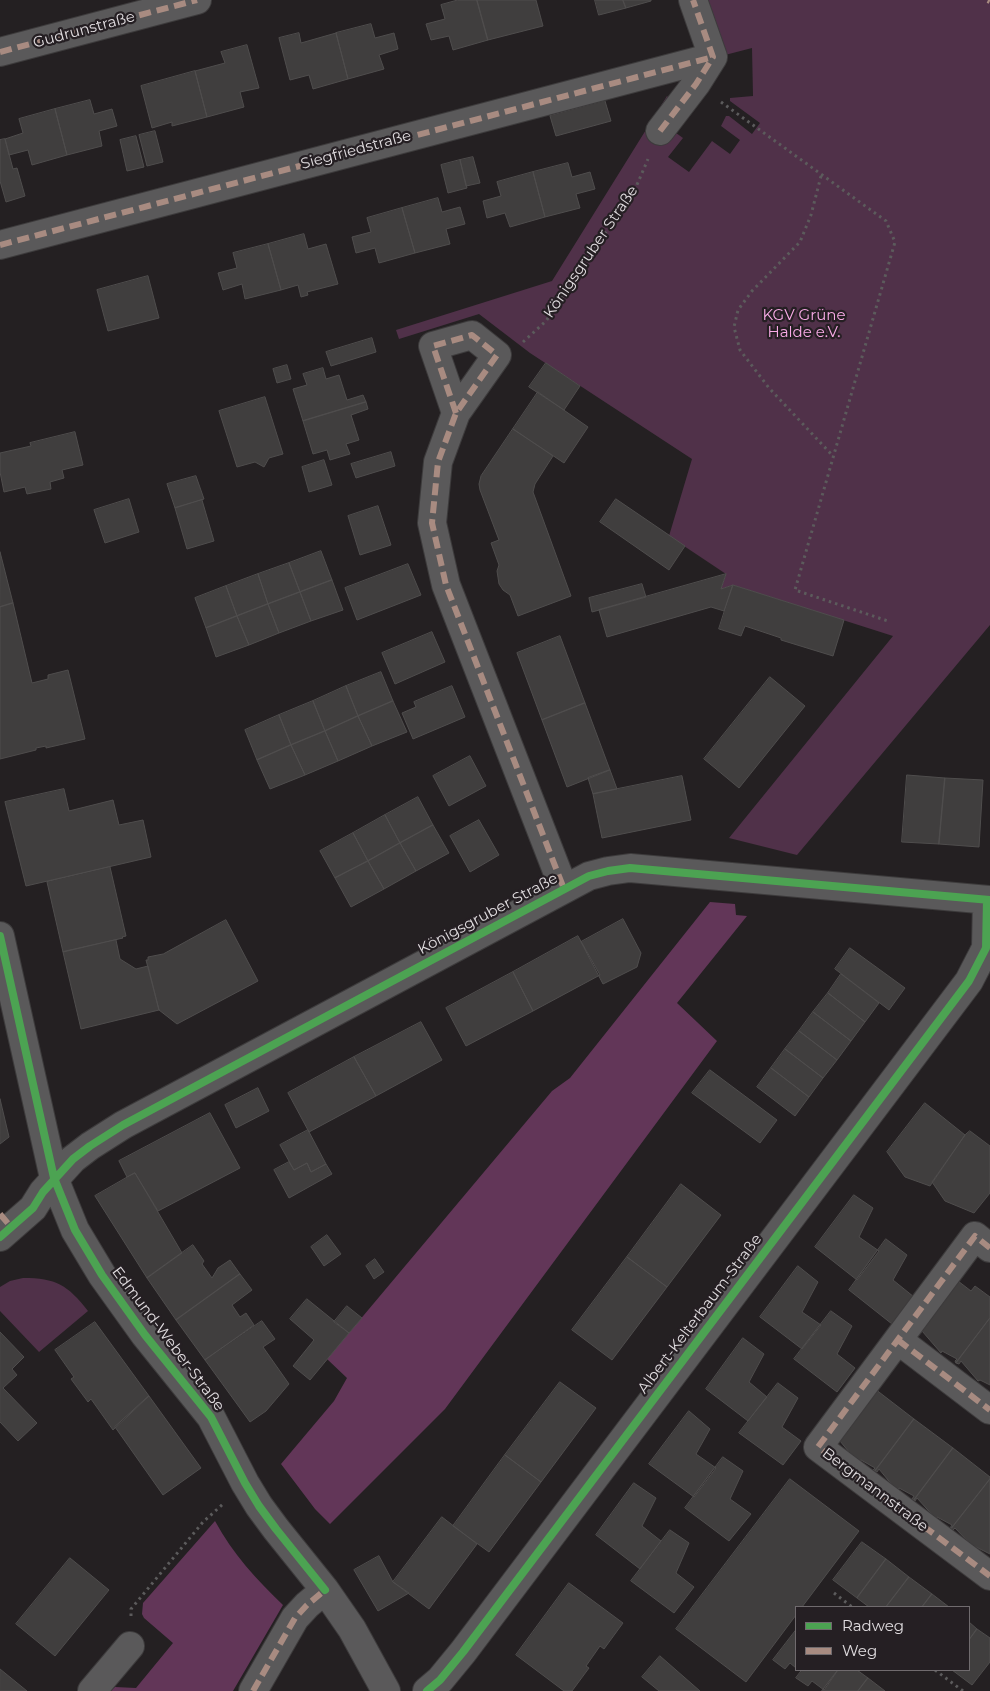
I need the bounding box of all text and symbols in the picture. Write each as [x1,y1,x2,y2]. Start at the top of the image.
street label: Gudrunstraße [31,8,137,52]
street label: Siegfriedstraße [299,127,413,173]
street label: Königsgruber Straße [540,182,642,322]
park label: KGV Grüne Halde e.V. [763,307,845,342]
street label: Königsgruber Straße [415,870,561,958]
street label: Albert-Kelterbaum-Straße [634,1231,766,1397]
street label: Edmund-Weber-Straße [108,1263,228,1415]
street label: Bergmannstraße [818,1444,932,1536]
legend [795,1606,970,1671]
text: Radweg [842,1616,904,1635]
text: Weg [842,1641,877,1660]

